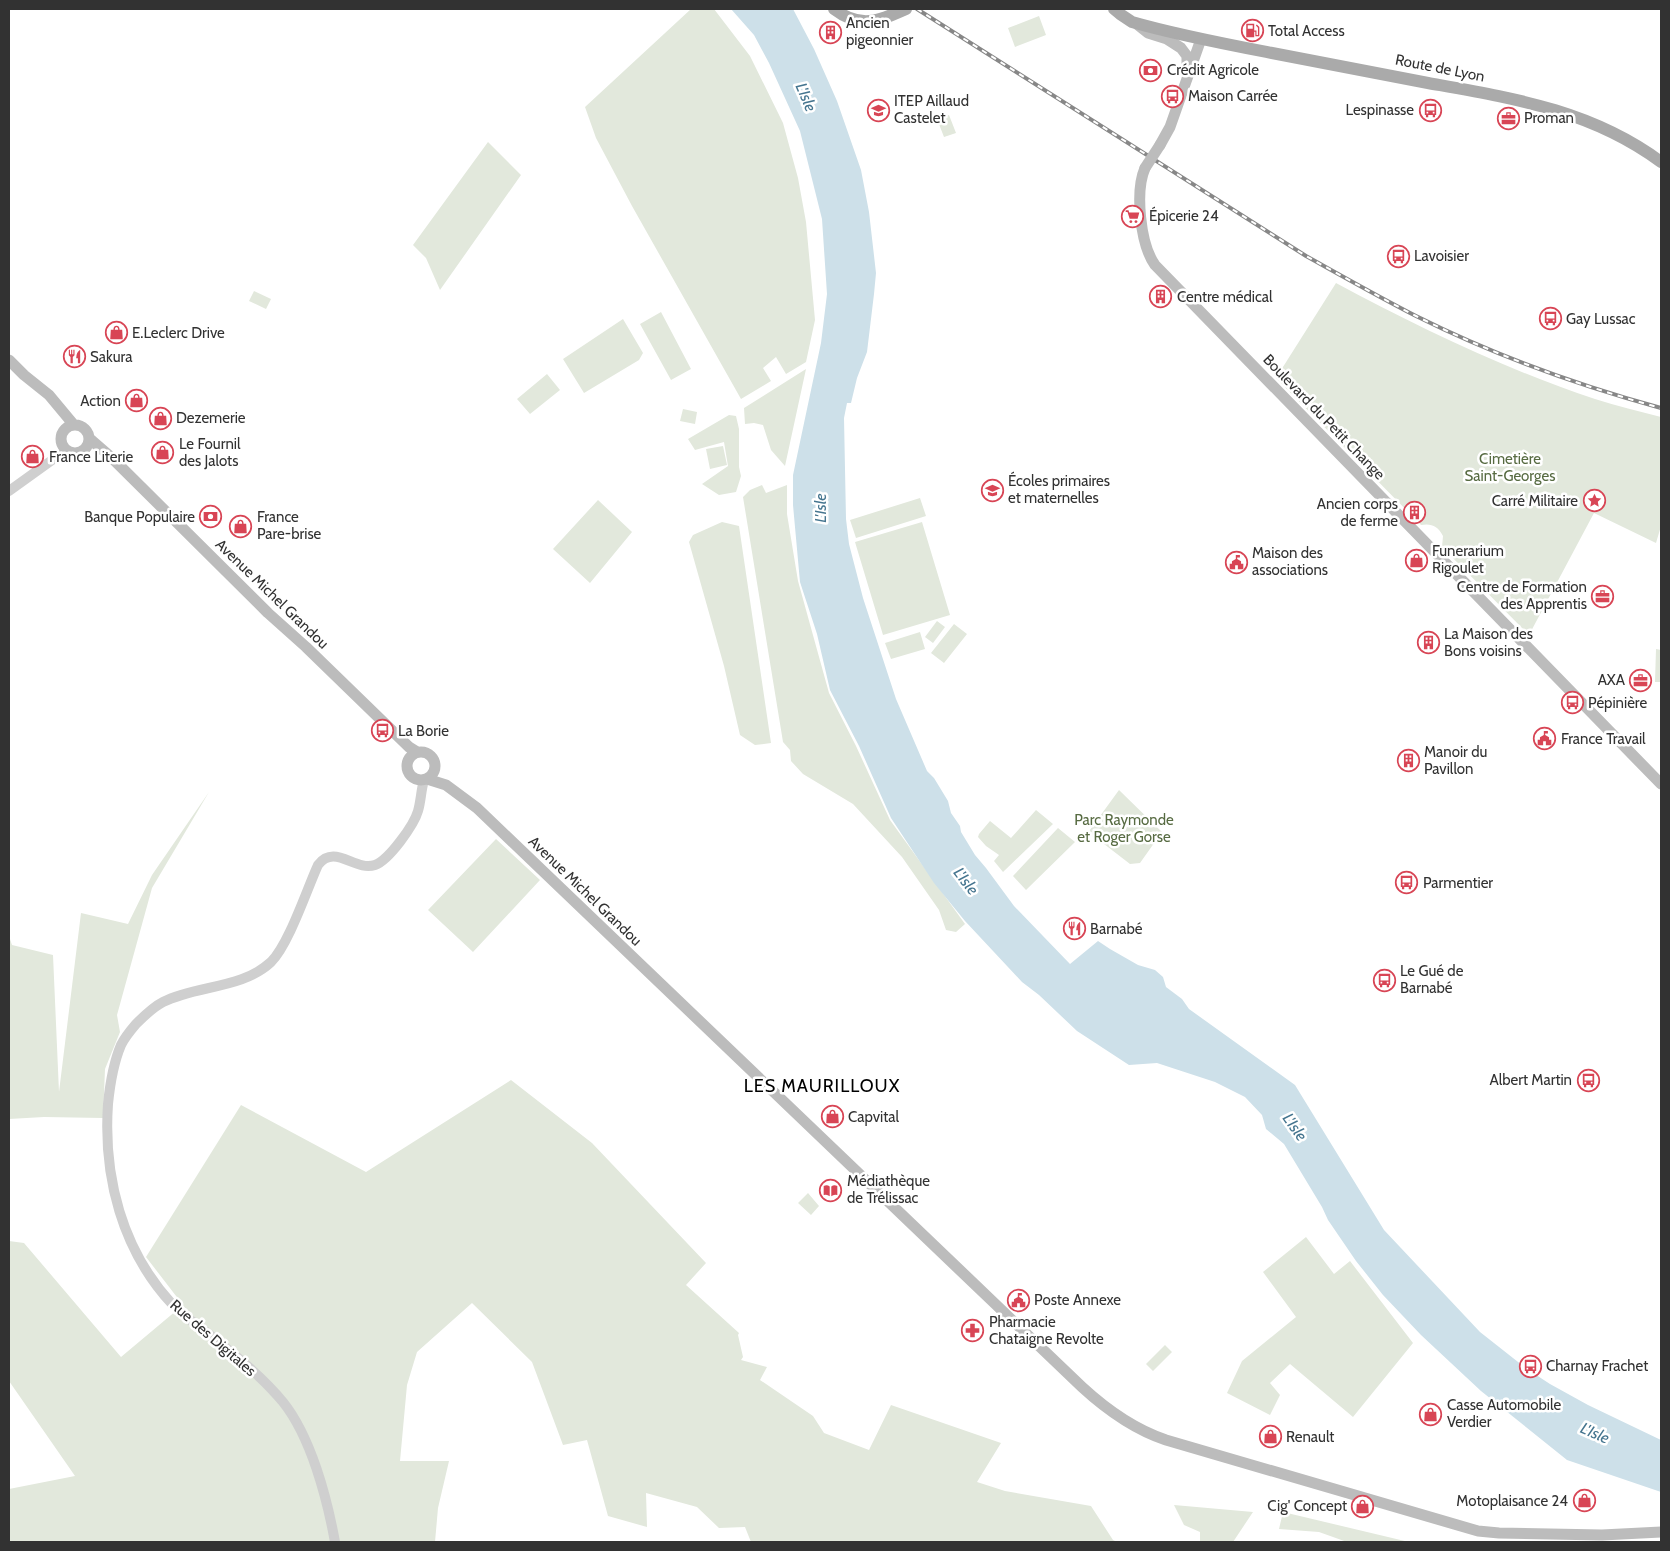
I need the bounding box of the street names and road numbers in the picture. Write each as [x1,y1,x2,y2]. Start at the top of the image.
street label: Route de Lyon [1394,51,1486,85]
street label: Boulevard du Petit Change [1259,351,1389,484]
street label: Avenue Michel Grandou [212,535,332,653]
street label: Avenue Michel Grandou [525,832,645,950]
street label: Rue des Digitales [166,1296,260,1380]

